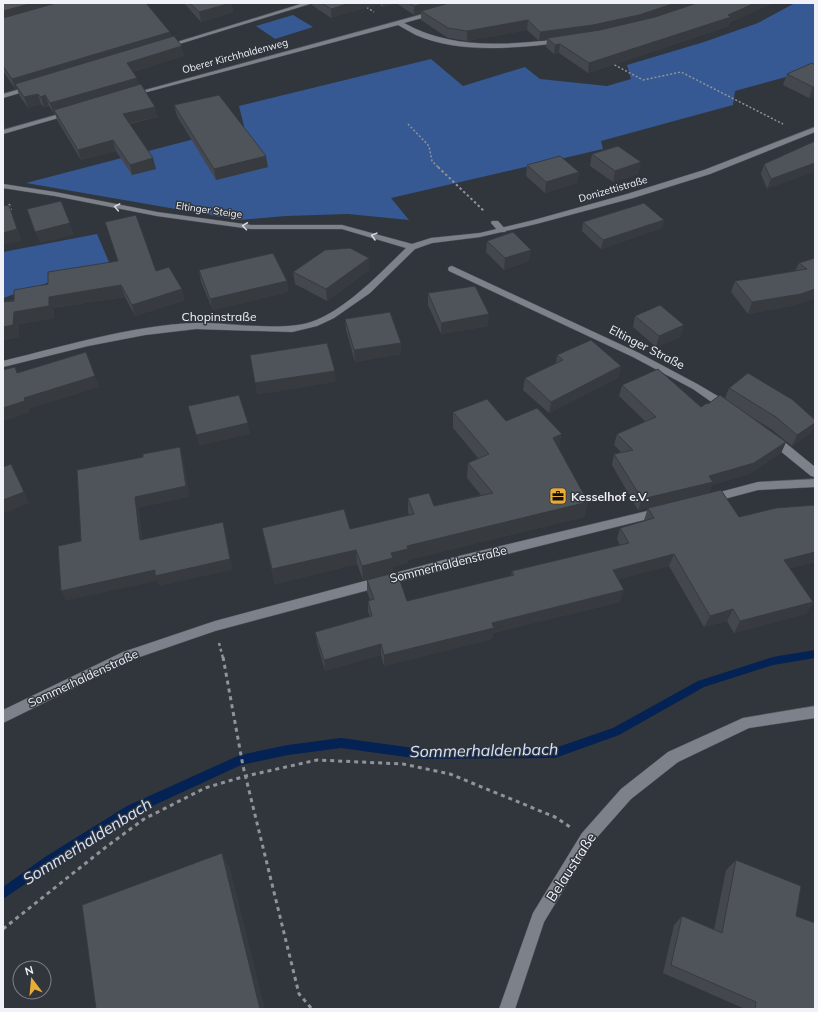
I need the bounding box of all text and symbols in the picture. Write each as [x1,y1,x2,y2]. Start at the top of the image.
street label: Oberer Kirchhaldenweg [181,36,289,76]
street label: Donizettistraße [577,173,649,205]
street label: Eltinger Steige [175,199,243,221]
one-way arrow [114,203,120,211]
one-way arrow [242,222,249,231]
one-way arrow [371,232,378,241]
street label: Chopinstraße [182,309,256,324]
street label: Eltinger Straße [607,322,687,372]
office icon: Kesselhof e.V. [548,486,568,506]
place label: Kesselhof e.V. [571,489,649,504]
street label: Sommerhaldenstraße [388,542,508,586]
street label: Sommerhaldenstraße [26,646,140,710]
water label: Sommerhaldenbach [409,739,559,761]
water label: Sommerhaldenbach [19,793,155,889]
street label: Belaustraße [542,829,600,905]
north arrow [12,960,52,1000]
text: N [23,963,35,978]

